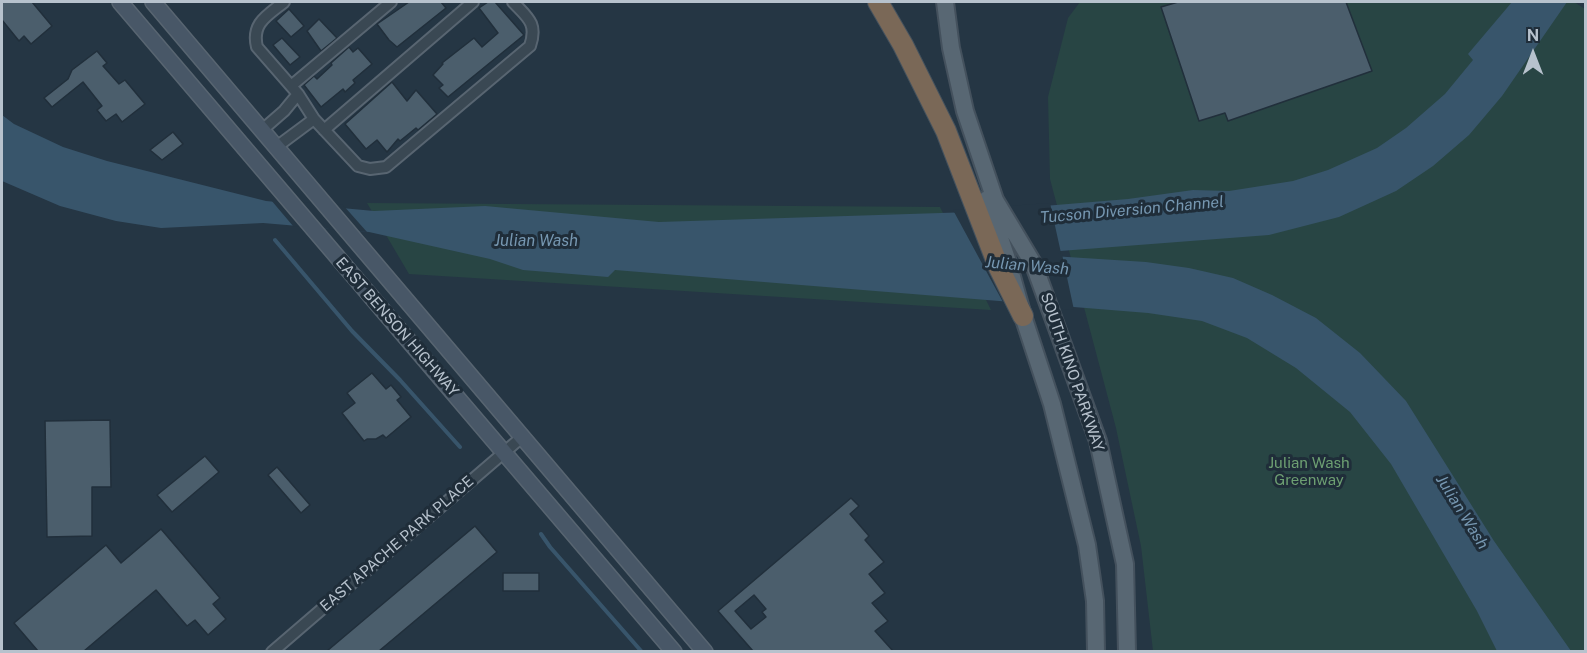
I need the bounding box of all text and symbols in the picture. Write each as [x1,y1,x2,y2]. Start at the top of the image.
north arrow [1503,24,1563,84]
text: N [1527,26,1539,45]
water label: Tucson Diversion Channel [1039,192,1225,228]
water label: Julian Wash [494,231,578,251]
water label: Julian Wash [984,253,1070,279]
street label: EAST BENSON HIGHWAY [332,254,462,400]
street label: SOUTH KINO PARKWAY [1036,290,1108,454]
park label: Julian Wash Greenway [1268,454,1350,489]
water label: Julian Wash [1432,471,1492,553]
street label: EAST APACHE PARK PLACE [316,472,478,616]

